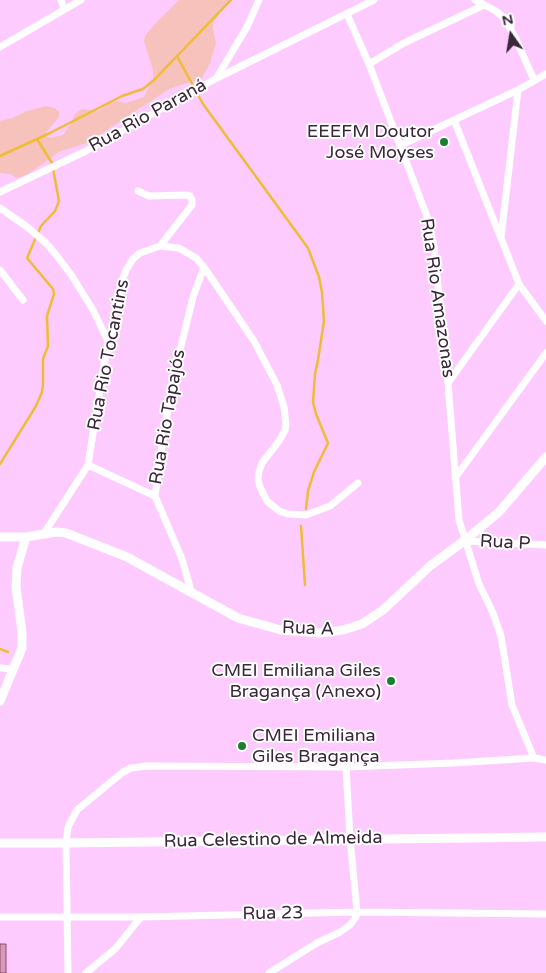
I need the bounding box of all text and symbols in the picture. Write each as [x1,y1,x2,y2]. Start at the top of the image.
north arrow [486,10,536,60]
text: N [500,10,515,29]
street label: Rua Rio Paraná [85,75,211,157]
place label: EEEFM Doutor José Moyses [307,121,434,163]
marker: EEEFM Doutor José Moyses [438,136,450,148]
street label: Rua Rio Amazonas [415,217,459,379]
street label: Rua Rio Tocantins [84,278,134,432]
street label: Rua Rio Tapajós [145,348,191,486]
street label: Rua P [479,531,531,555]
street label: Rua A [282,617,334,641]
place label: CMEI Emiliana Giles Bragança (Anexo) [211,660,381,702]
marker: CMEI Emiliana Giles Bragança (Anexo) [385,675,397,687]
place label: CMEI Emiliana Giles Bragança [252,725,380,768]
marker: CMEI Emiliana Giles Bragança [236,740,248,752]
street label: Rua Celestino de Almeida [163,827,383,853]
street label: Rua 23 [242,903,304,925]

